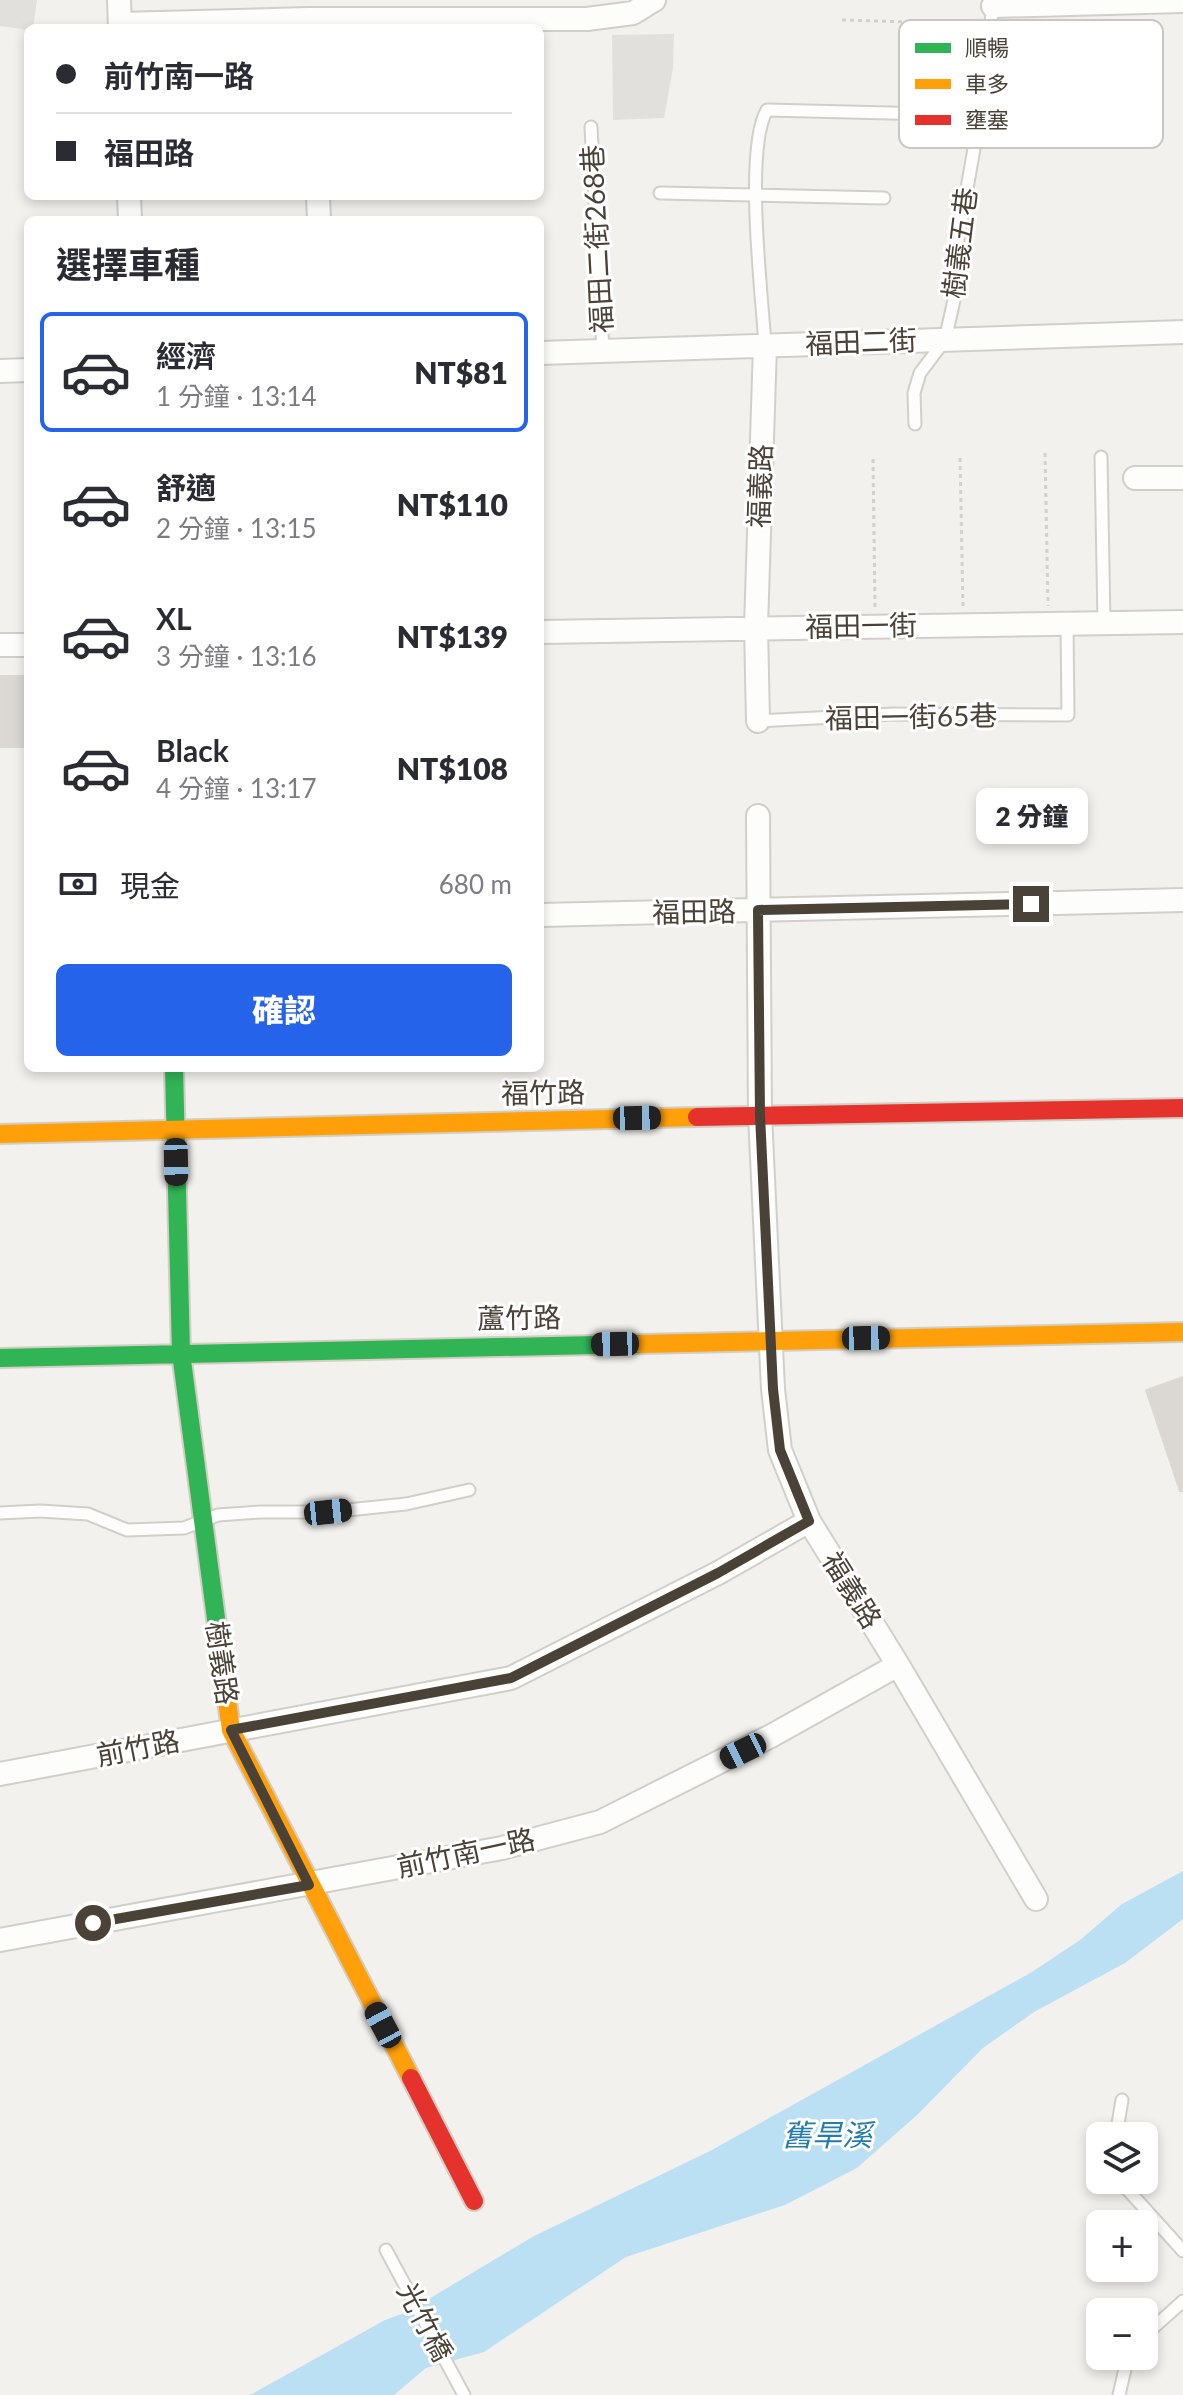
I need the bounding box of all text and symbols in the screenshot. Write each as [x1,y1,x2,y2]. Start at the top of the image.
legend [899,20,1163,148]
text: 順暢 [965,34,1009,61]
text: 前竹南一路 [104,57,254,93]
text: 車多 [965,70,1009,97]
text: 壅塞 [965,106,1009,133]
text: 福田路 [104,134,194,170]
street label: 福田二街268巷 [574,144,618,334]
street label: 樹義五巷 [935,185,983,301]
text: 選擇車種 [56,242,200,286]
street label: 福田二街 [804,322,918,360]
icon: car [60,336,132,408]
text: 經濟 [156,337,216,373]
text: NT$81 [414,354,508,390]
text: 1 分鐘 · 13:14 [156,380,317,412]
street label: 福義路 [741,443,777,529]
icon: car [60,468,132,540]
text: 舒適 [156,469,216,505]
text: NT$110 [397,486,508,522]
text: 2 分鐘 · 13:15 [156,512,317,544]
icon: car [60,600,132,672]
text: XL [156,600,192,636]
street label: 福田一街 [805,607,917,643]
text: NT$139 [397,618,508,654]
text: 3 分鐘 · 13:16 [156,640,317,672]
street label: 福田一街65巷 [824,697,998,735]
icon: car [60,732,132,804]
text: Black [156,732,229,768]
text: NT$108 [397,750,508,786]
text: 4 分鐘 · 13:17 [156,772,317,804]
callout: 2 分鐘 [975,788,1087,844]
text: 2 分鐘 [995,800,1069,832]
icon: cash [56,862,100,906]
text: 現金 [120,867,180,903]
text: 680 m [439,868,512,900]
route end [1013,886,1049,922]
street label: 福田路 [652,893,736,929]
button: 確認 [56,964,512,1056]
street label: 福竹路 [501,1074,585,1110]
car [613,1106,661,1130]
car [164,1138,188,1186]
street label: 蘆竹路 [477,1299,561,1335]
car [842,1326,890,1350]
car [591,1332,639,1356]
car [303,1498,353,1526]
street label: 福義路 [816,1545,890,1634]
street label: 樹義路 [200,1619,246,1707]
street label: 前竹路 [93,1722,182,1772]
car [716,1730,770,1772]
street label: 前竹南一路 [394,1821,538,1883]
route start [75,1905,111,1941]
car [361,1998,405,2052]
water label: 舊旱溪 [782,2116,876,2152]
map controls [1086,2122,1158,2370]
button: layers [1086,2122,1158,2194]
button: + [1086,2210,1158,2282]
street label: 光竹橋 [391,2276,461,2367]
button: − [1086,2298,1158,2370]

